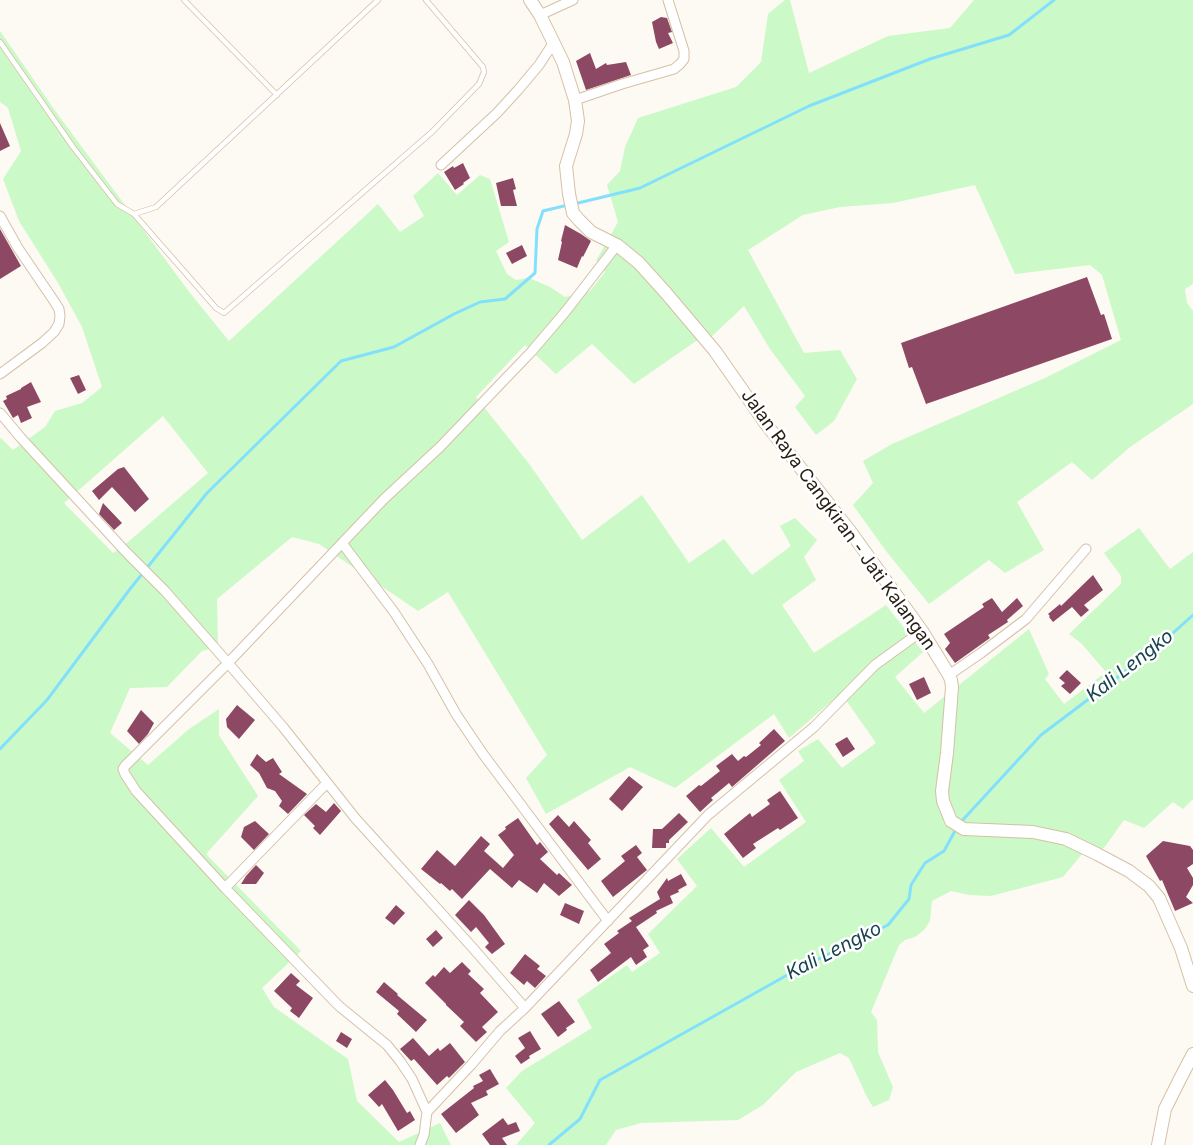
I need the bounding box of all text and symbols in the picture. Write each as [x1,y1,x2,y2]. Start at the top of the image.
street label: Jalan Raya Cangkiran - Jati Kalangan [736,385,940,655]
water label: Kali Lengko [1082,625,1178,707]
water label: Kali Lengko [782,917,886,985]

